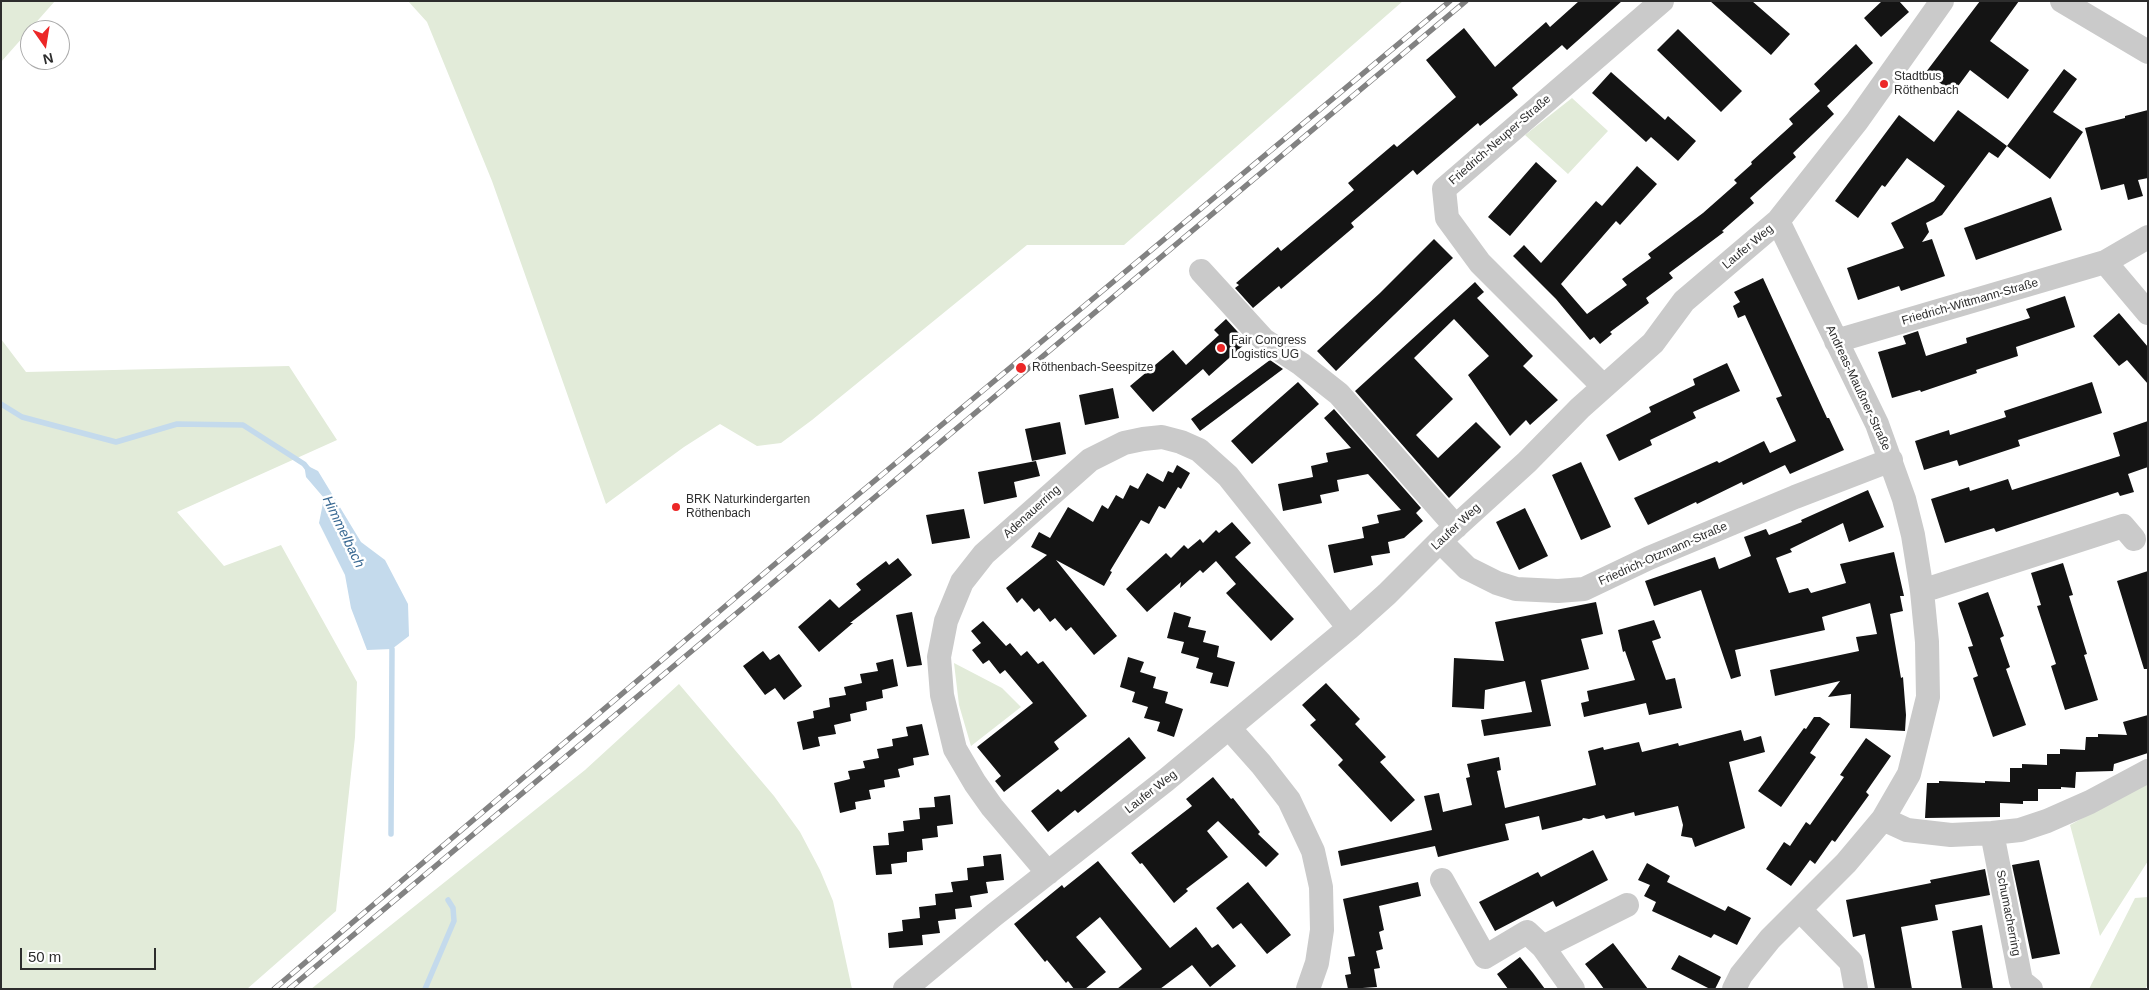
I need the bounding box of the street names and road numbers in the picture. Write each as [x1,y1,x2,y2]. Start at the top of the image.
street label: Friedrich-Neuper-Straße [1446,92,1554,188]
street label: Laufer Weg [1720,222,1776,272]
street label: Friedrich-Wittmann-Straße [1900,276,2040,328]
street label: Andreas-Maußner-Straße [1823,323,1893,453]
street label: Adenauerring [1000,483,1064,541]
street label: Laufer Weg [1428,501,1484,553]
street label: Friedrich-Otzmann-Straße [1596,519,1730,589]
street label: Laufer Weg [1122,767,1180,817]
street label: Schumacherring [1993,869,2023,957]

